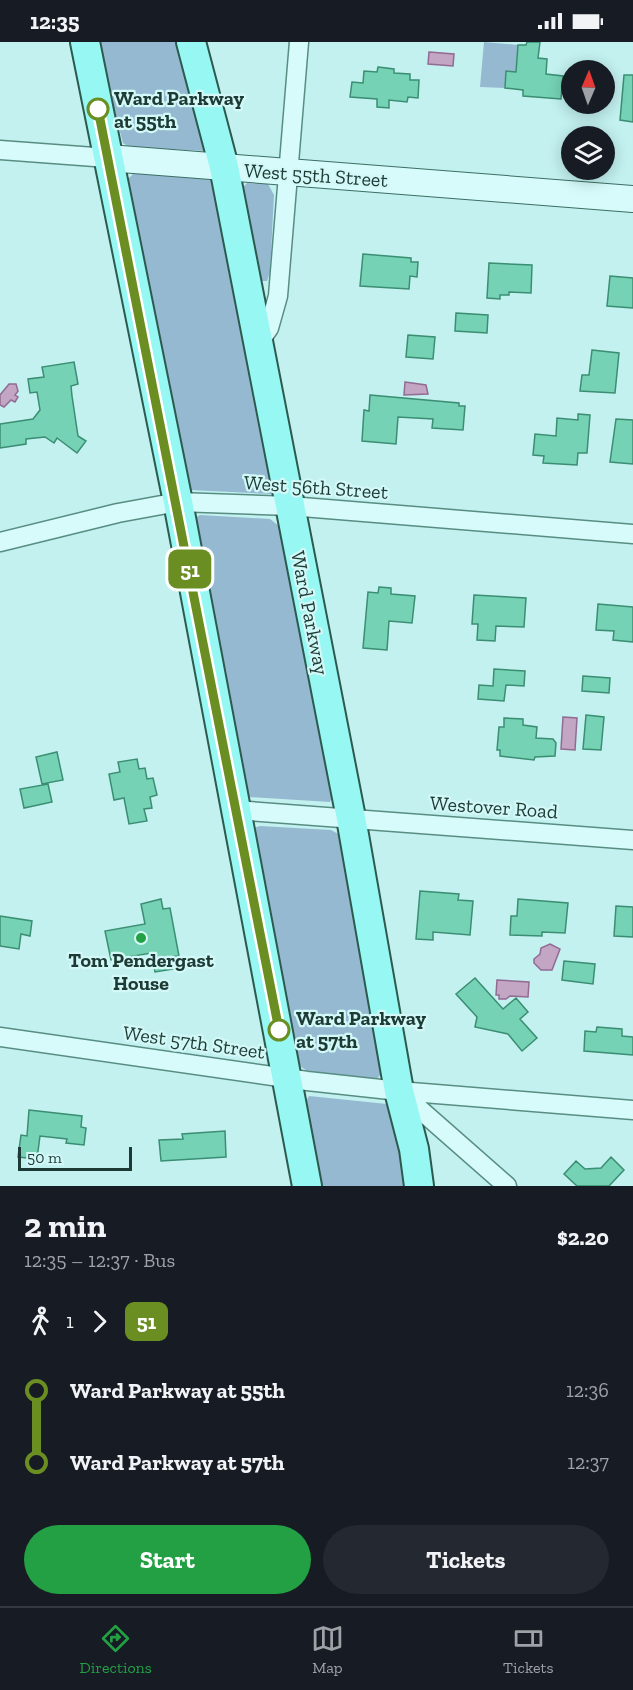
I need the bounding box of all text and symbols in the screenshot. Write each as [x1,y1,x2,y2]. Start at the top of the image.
text: 12:35 [30,8,79,35]
north arrow [561,60,615,114]
map controls [561,60,615,180]
place label: Ward Parkway at 55th [114,86,244,133]
marker: Ward Parkway at 55th [87,98,109,120]
button: layers [561,126,615,180]
street label: West 55th Street [243,158,389,192]
street label: West 56th Street [243,470,389,504]
street label: Ward Parkway [286,549,334,678]
line badge: 51 [163,550,217,588]
text: 51 [180,557,200,582]
street label: Westover Road [429,791,559,823]
marker: Tom Pendergast House [134,931,148,945]
place label: Tom Pendergast House [68,948,215,995]
place label: Ward Parkway at 57th [296,1006,426,1053]
marker: Ward Parkway at 57th [268,1019,290,1041]
street label: West 57th Street [121,1020,267,1064]
scale bar [18,1144,132,1172]
text: 50 m [27,1148,62,1167]
text: 2 min [24,1206,106,1245]
text: $2.20 [557,1224,609,1251]
text: 12:35 – 12:37 · Bus [24,1248,175,1272]
icon: walk [24,1305,57,1338]
icon: forward [83,1305,116,1338]
text: 1 [66,1309,74,1333]
text: 51 [137,1309,156,1334]
text: Ward Parkway at 55th [70,1377,285,1404]
text: 12:36 [566,1378,609,1402]
text: Ward Parkway at 57th [70,1449,285,1476]
text: 12:37 [567,1450,609,1474]
button: Start [24,1525,311,1594]
button: Tickets [323,1525,609,1594]
tab: Directions [80,1622,152,1677]
tab: Map [311,1622,344,1677]
tab: Tickets [503,1622,553,1677]

